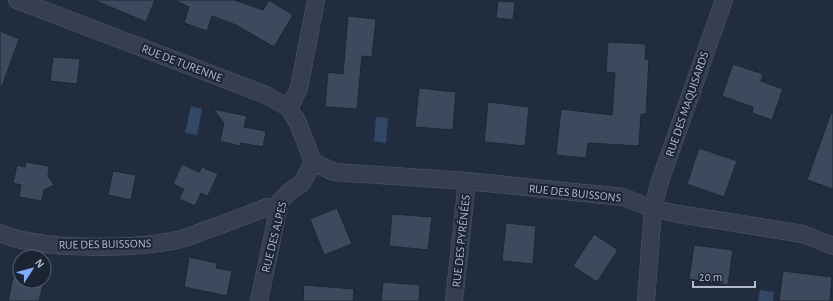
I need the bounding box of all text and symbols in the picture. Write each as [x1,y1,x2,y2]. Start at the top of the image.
street label: RUE DE TURENNE [140,42,224,84]
street label: RUE DES MAQUISARDS [663,50,712,158]
street label: RUE DES BUISSONS [528,182,622,204]
street label: RUE DES PYRÉNÉES [449,194,472,288]
street label: RUE DES ALPES [259,200,289,274]
street label: RUE DES BUISSONS [58,237,152,251]
north arrow [12,249,52,289]
text: N [33,257,46,270]
scale bar [693,263,755,289]
text: 20 m [699,271,722,283]

